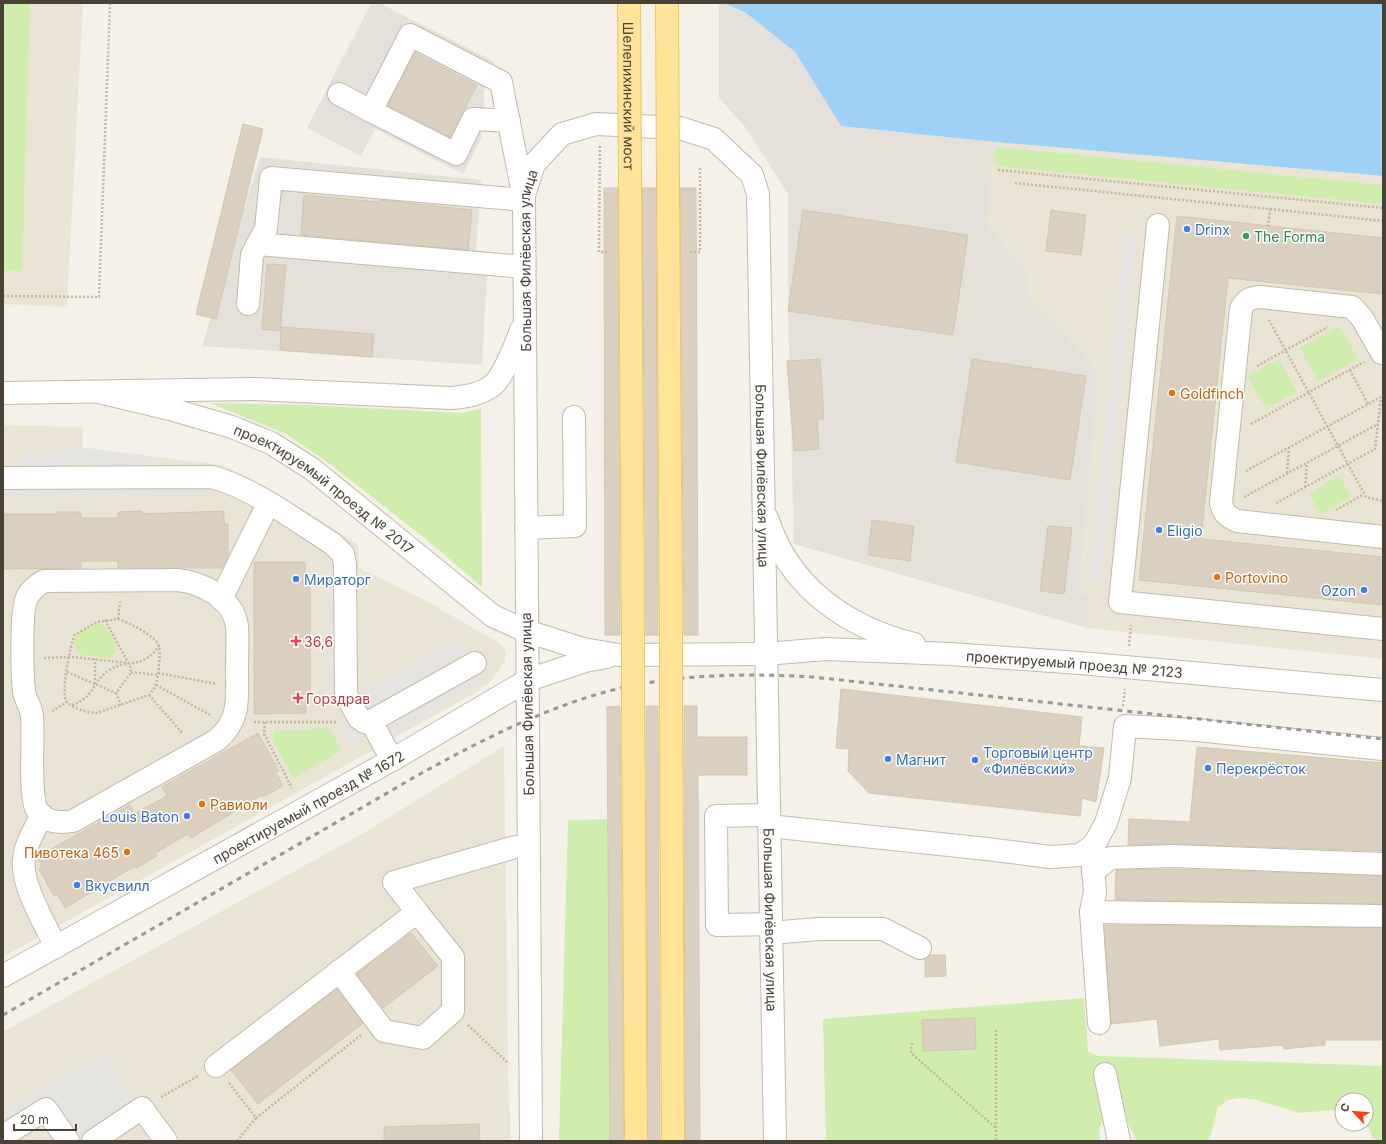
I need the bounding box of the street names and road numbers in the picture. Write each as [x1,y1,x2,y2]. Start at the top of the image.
street label: Шелепихинский мост [621,22,638,171]
street label: Большая Филёвская улица [515,167,540,352]
street label: Большая Филёвская улица [753,384,773,568]
street label: проектируемый проезд № 2017 [232,420,418,557]
street label: Большая Филёвская улица [517,612,537,796]
street label: проектируемый проезд № 2123 [966,647,1183,681]
street label: проектируемый проезд № 1672 [209,746,407,867]
street label: Большая Филёвская улица [761,828,781,1012]

